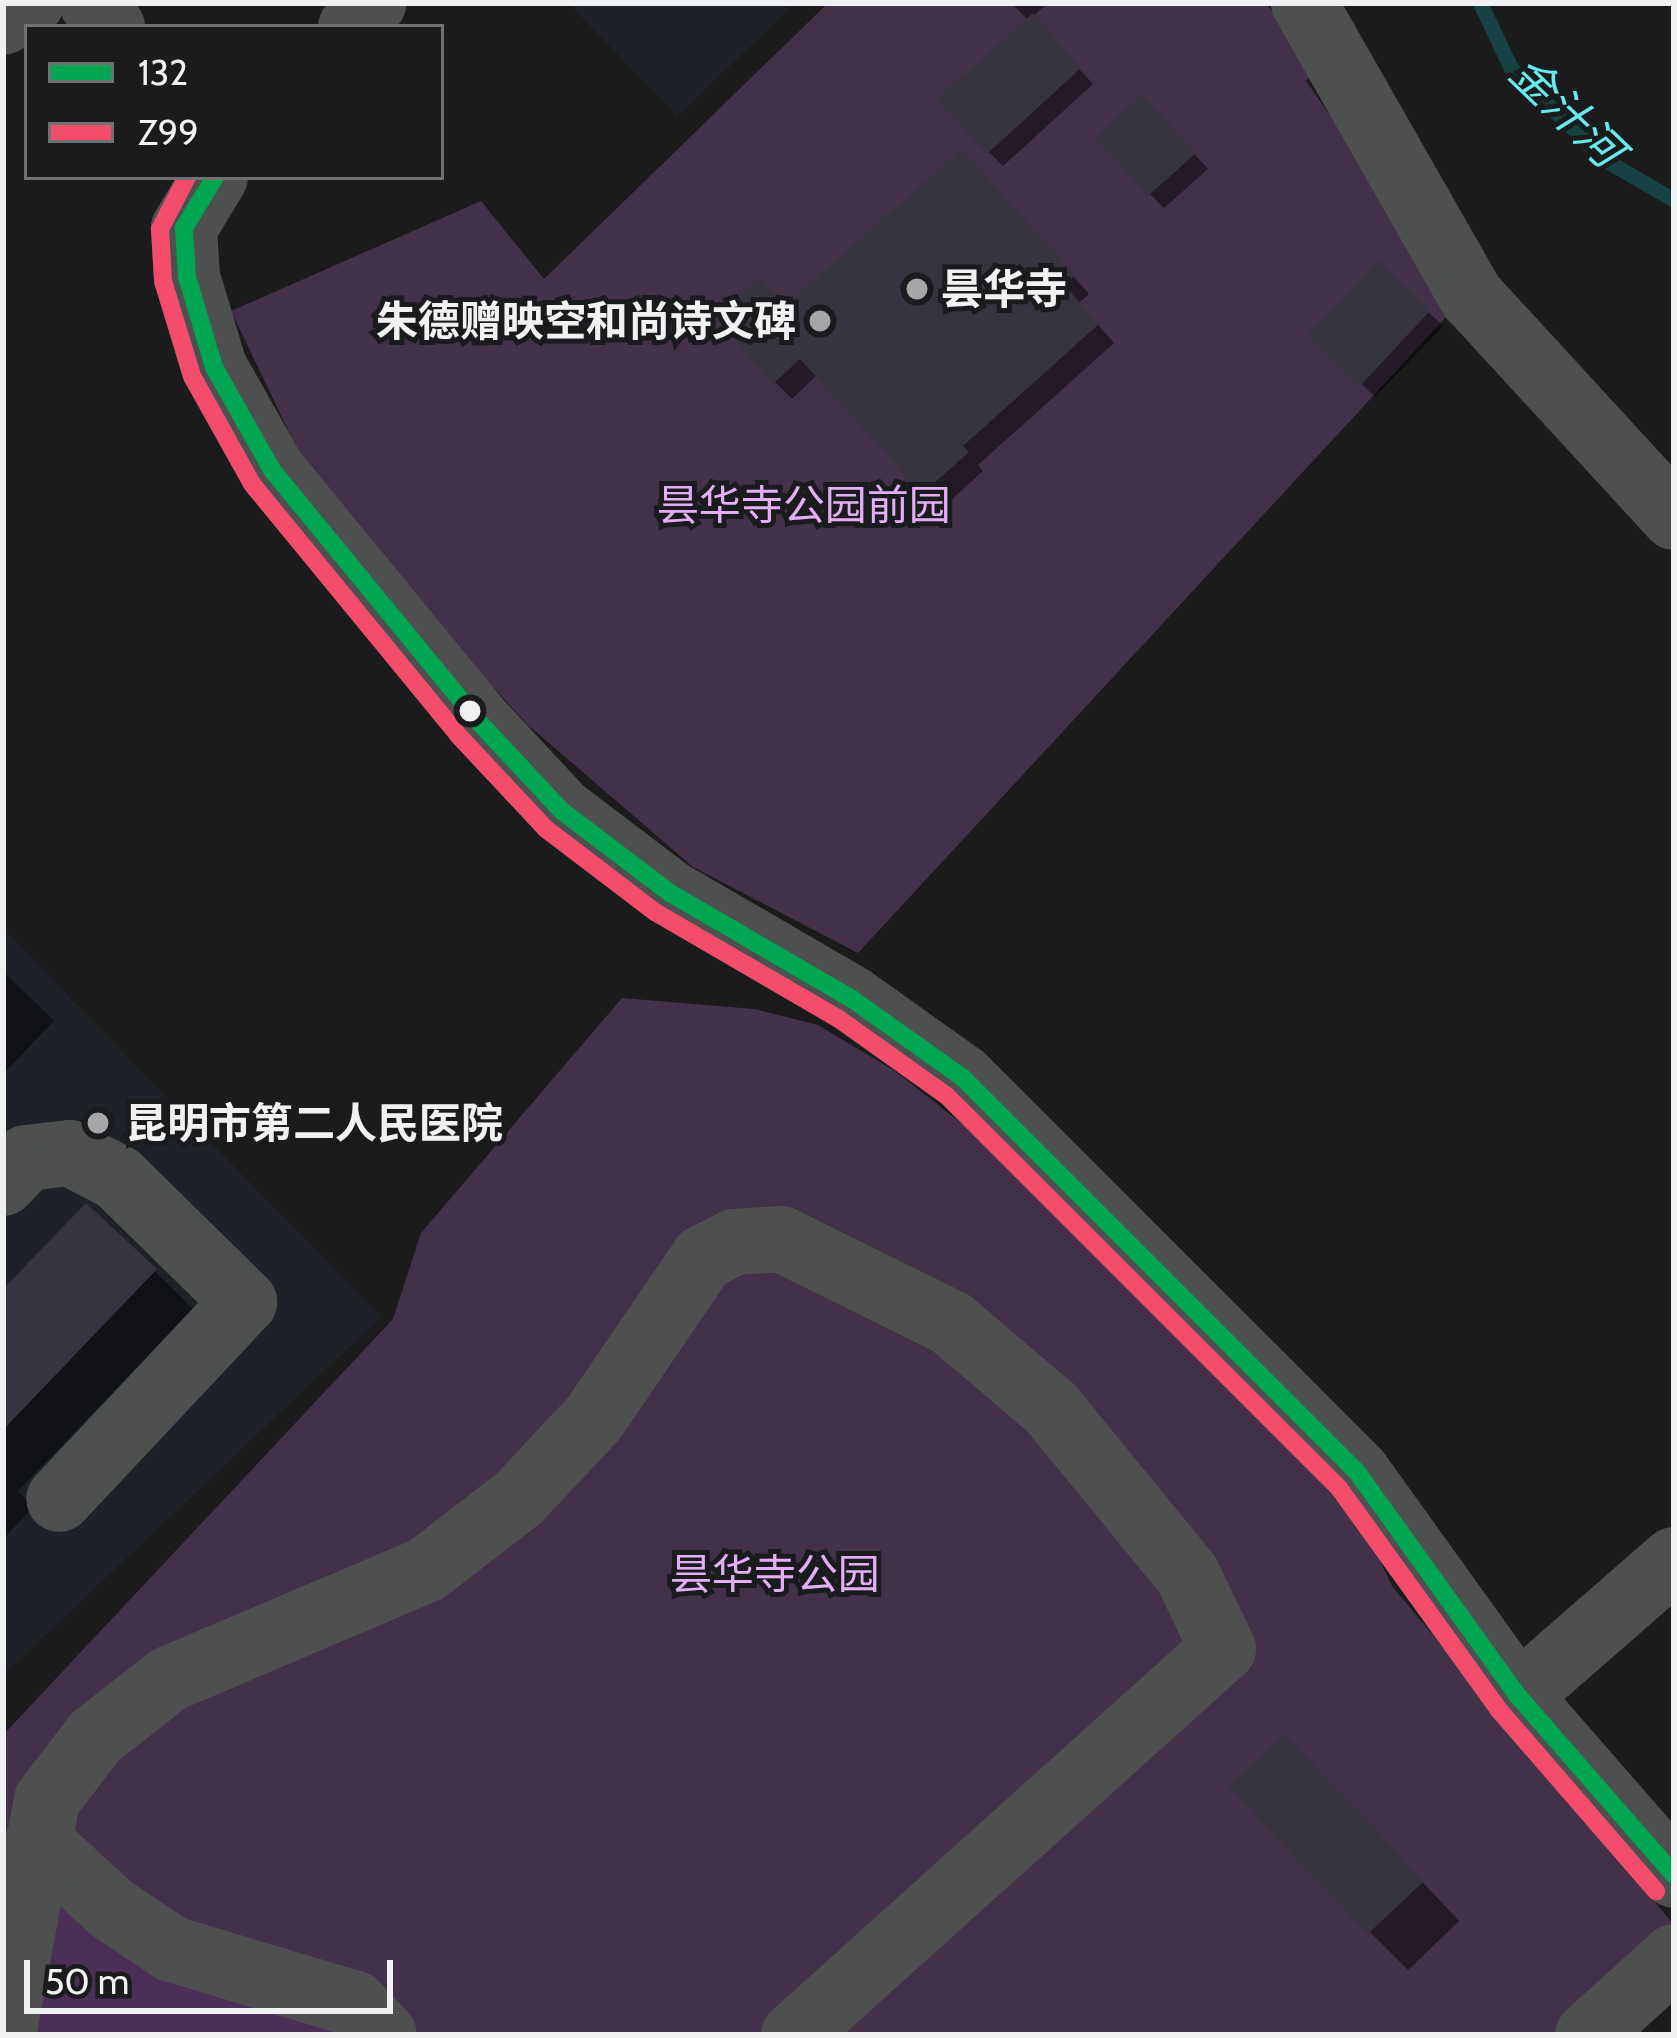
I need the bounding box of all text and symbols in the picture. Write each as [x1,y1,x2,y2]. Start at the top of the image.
legend [24,24,444,180]
water label: 金汁河 [1499,46,1633,178]
text: 132 [138,50,188,94]
text: Z99 [138,110,199,154]
place label: 昙华寺 [941,264,1067,314]
marker: 昙华寺 [904,276,930,302]
place label: 朱德赠映空和尚诗文碑 [376,296,796,346]
marker: 朱德赠映空和尚诗文碑 [807,308,833,334]
park label: 昙华寺公园前园 [657,480,951,530]
unlabelled marker [459,700,481,722]
place label: 昆明市第二人民医院 [125,1098,503,1148]
marker: 昆明市第二人民医院 [82,1107,114,1139]
park label: 昙华寺公园 [670,1549,880,1599]
scale bar [30,1936,399,2010]
text: 50 m [45,1959,129,2003]

